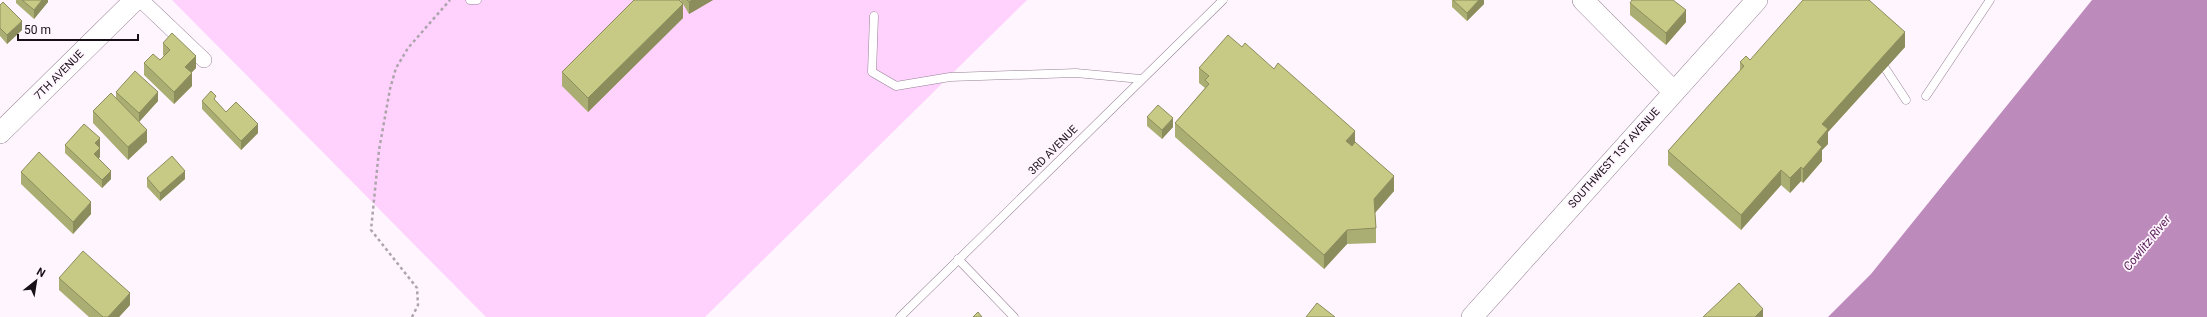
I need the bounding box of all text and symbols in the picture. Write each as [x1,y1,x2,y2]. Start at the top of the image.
scale bar [18,16,138,42]
text: 50 m [24,23,51,37]
street label: 7TH AVENUE [32,48,86,102]
street label: SOUTHWEST 1ST AVENUE [1566,105,1662,211]
street label: 3RD AVENUE [1026,123,1080,177]
water label: Cowlitz River [2121,212,2174,273]
north arrow [16,261,56,301]
text: N [34,265,48,280]

